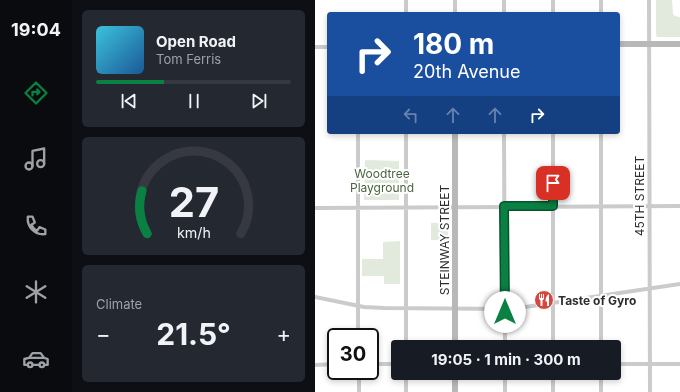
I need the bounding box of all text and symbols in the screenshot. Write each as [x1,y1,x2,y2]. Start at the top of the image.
text: 19:04 [11,19,61,40]
text: 180 m [413,27,494,61]
icon: right [347,28,399,80]
text: Open Road [156,32,236,51]
text: Tom Ferris [156,51,221,67]
text: 20th Avenue [413,61,520,82]
icon: directions [22,79,50,107]
icon: previous [118,90,140,112]
icon: pause [183,90,205,112]
icon: next [248,90,270,112]
icon: left [400,104,422,126]
icon: ahead [442,104,464,126]
icon: ahead [484,104,506,126]
icon: right [526,104,548,126]
icon: music [22,145,50,173]
street label: 45TH STREET [632,156,647,236]
park label: Woodtree Playground [350,166,414,195]
pin [536,166,570,200]
icon: arrive [542,172,564,194]
text: 27 [168,177,219,227]
street label: STEINWAY STREET [437,185,452,295]
icon: phone [22,212,50,240]
text: km/h [177,224,210,241]
icon: climate [22,278,50,306]
restaurant icon: Taste of Gyro [533,289,555,311]
position arrow [484,291,526,333]
place label: Taste of Gyro [558,293,636,308]
text: Climate [96,296,142,312]
text: 21.5° [156,316,231,352]
text: − [96,321,111,347]
text: + [276,321,291,347]
speed limit sign: 30 [327,328,379,380]
icon: car [22,345,50,373]
text: 19:05 · 1 min · 300 m [431,350,581,369]

